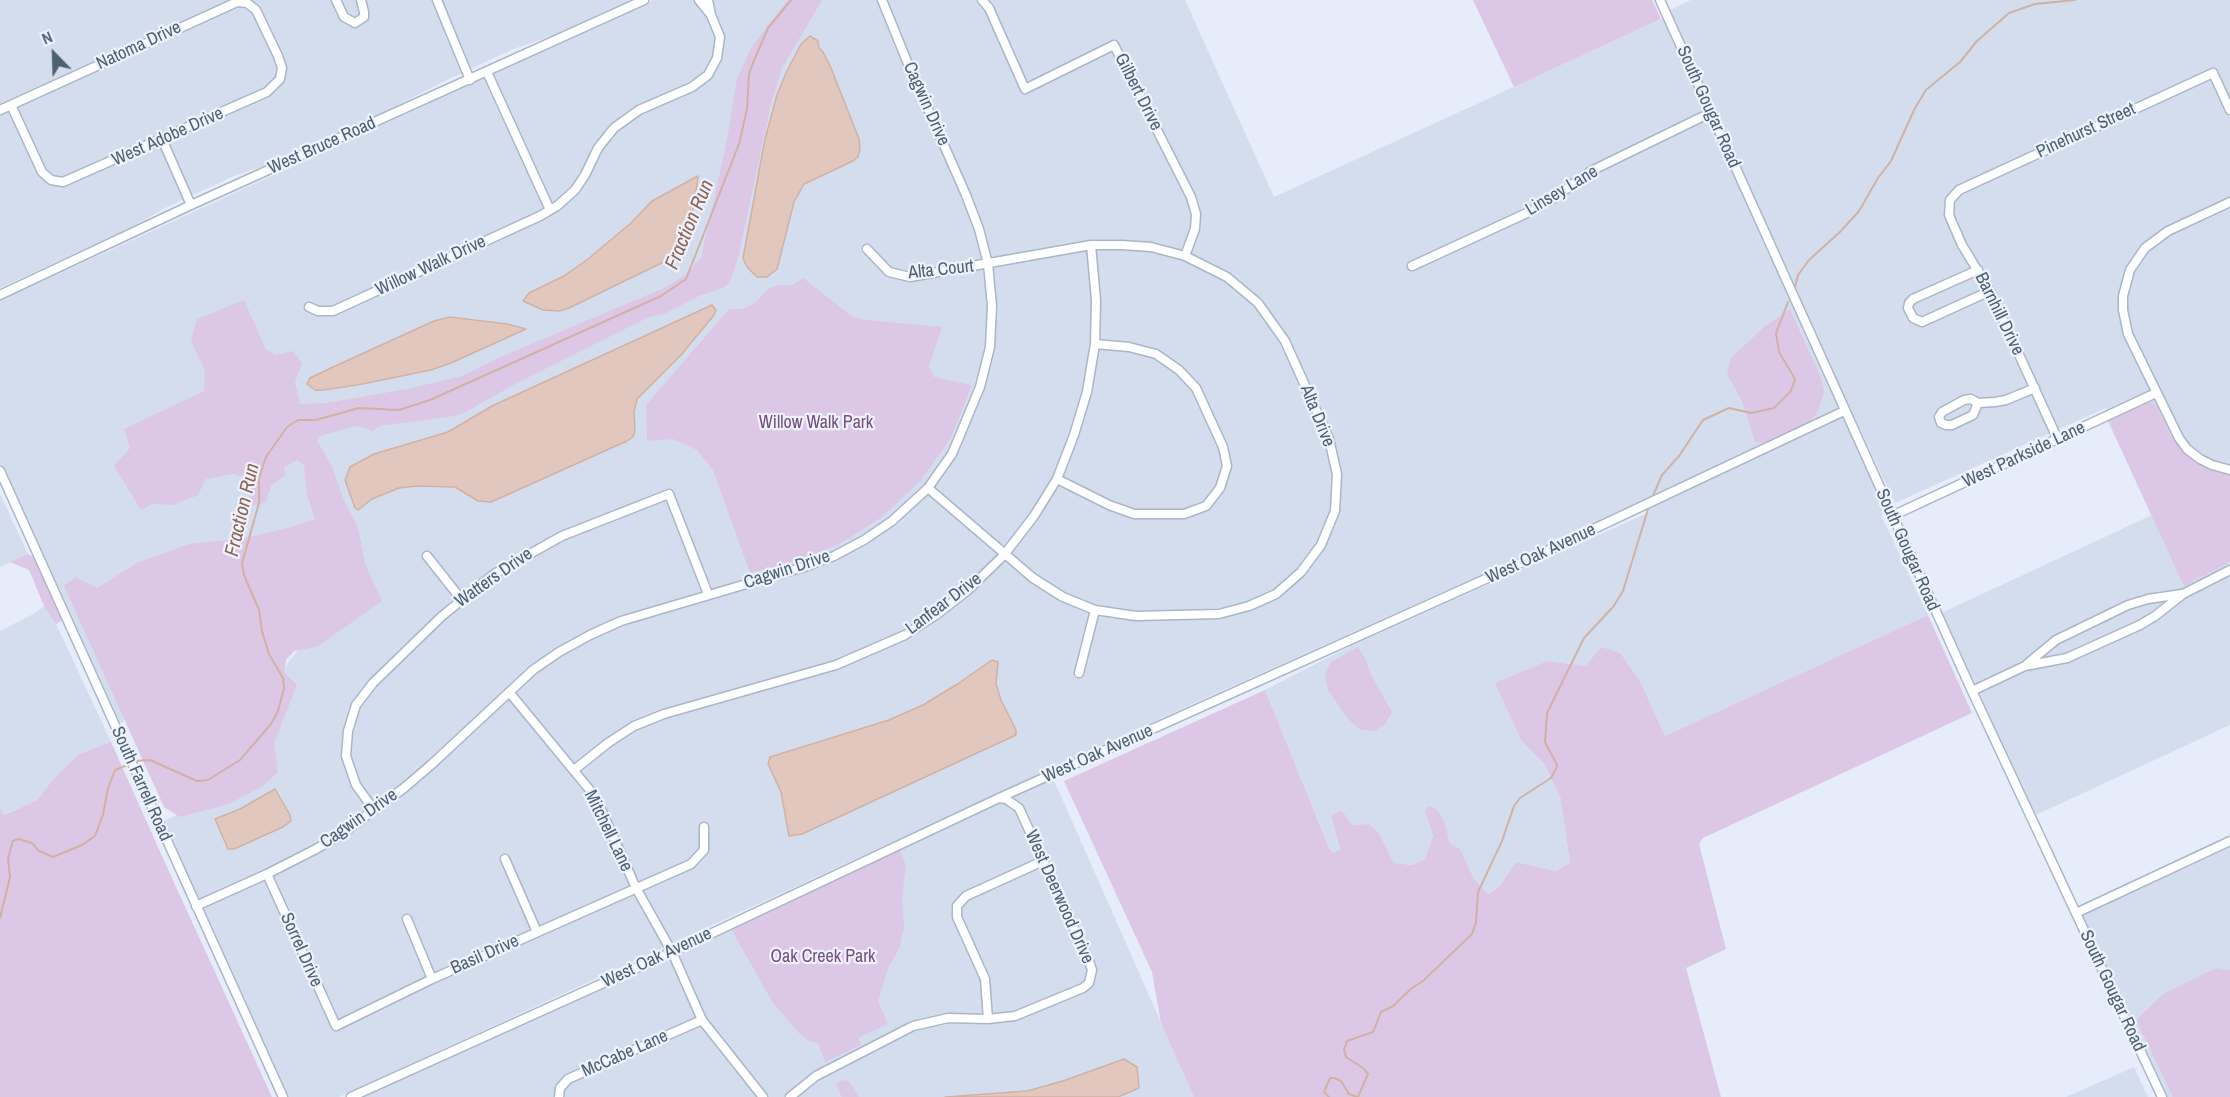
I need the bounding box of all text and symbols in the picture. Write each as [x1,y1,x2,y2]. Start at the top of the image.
street label: Natoma Drive [93,17,185,75]
north arrow [24,24,84,84]
text: N [38,25,56,49]
street label: South Gougar Road [1671,43,1745,171]
street label: Gilbert Drive [1109,50,1167,134]
street label: Cagwin Drive [898,59,954,149]
street label: Pinehurst Street [2033,99,2139,163]
street label: West Adobe Drive [109,103,227,171]
street label: West Bruce Road [265,113,379,179]
street label: Linsey Lane [1522,161,1602,221]
water label: Fraction Run [660,177,720,273]
street label: Willow Walk Drive [372,231,490,301]
street label: Alta Court [907,256,975,284]
street label: Barnhill Drive [1970,269,2028,359]
street label: Alta Drive [1295,382,1339,450]
park label: Willow Walk Park [759,412,873,434]
street label: West Parkside Lane [1959,417,2089,493]
water label: Fraction Run [221,461,265,559]
street label: South Gougar Road [1870,486,1944,614]
street label: West Oak Avenue [1483,519,1599,589]
street label: Watters Drive [451,543,537,613]
street label: Cagwin Drive [741,546,833,594]
street label: Lanfear Drive [902,568,986,640]
street label: West Oak Avenue [1039,720,1157,788]
street label: South Farrell Road [106,723,176,845]
street label: Cagwin Drive [316,785,402,853]
street label: Mitchell Lane [579,787,637,875]
street label: West Deerwood Drive [1020,827,1098,967]
street label: Sorrel Drive [275,910,327,990]
street label: West Oak Avenue [599,923,715,993]
street label: South Gougar Road [2074,927,2150,1055]
street label: Basil Drive [448,930,522,980]
park label: Oak Creek Park [771,946,875,968]
street label: McCabe Lane [579,1025,671,1083]

